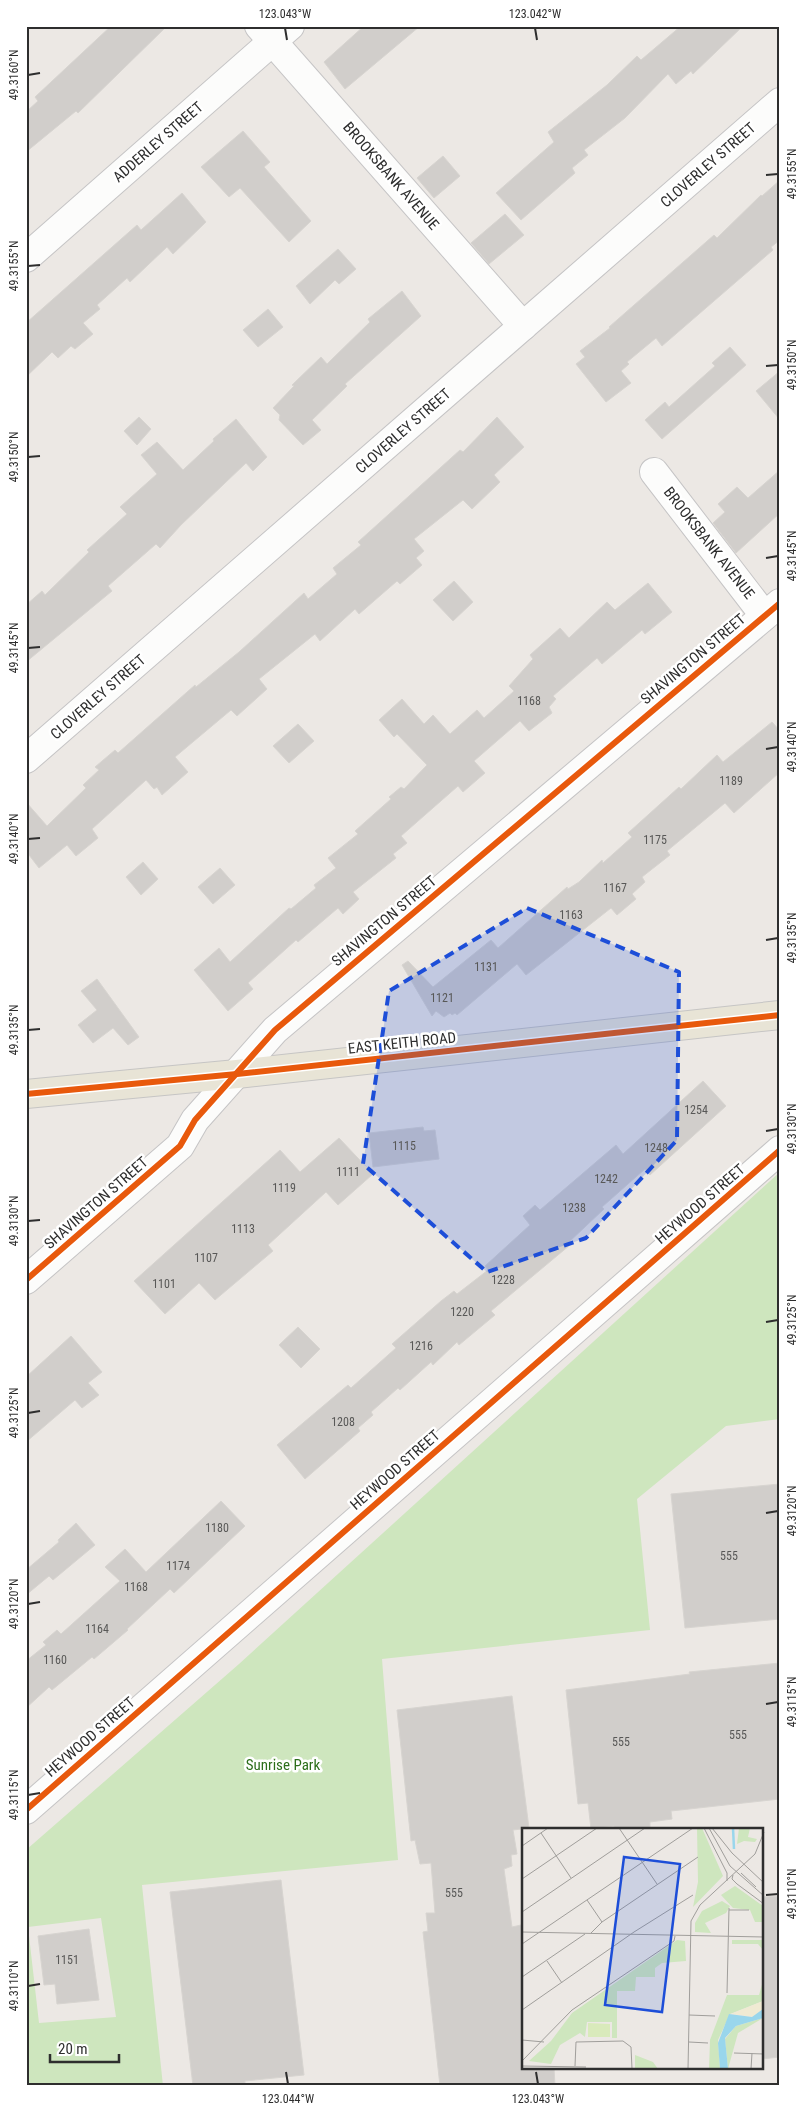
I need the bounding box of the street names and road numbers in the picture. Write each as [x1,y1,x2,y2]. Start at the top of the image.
street label: ADDERLEY STREET [109,98,207,186]
street label: BROOKSBANK AVENUE [339,118,443,234]
street label: CLOVERLEY STREET [657,119,759,211]
street label: CLOVERLEY STREET [352,385,454,477]
street label: BROOKSBANK AVENUE [660,483,758,603]
street label: SHAVINGTON STREET [637,610,749,708]
street label: CLOVERLEY STREET [47,651,149,743]
street label: SHAVINGTON STREET [328,872,440,970]
street label: EAST KEITH ROAD [347,1028,457,1058]
street label: SHAVINGTON STREET [41,1153,152,1253]
street label: HEYWOOD STREET [652,1160,749,1248]
street label: HEYWOOD STREET [347,1426,444,1514]
street label: HEYWOOD STREET [42,1693,139,1781]

